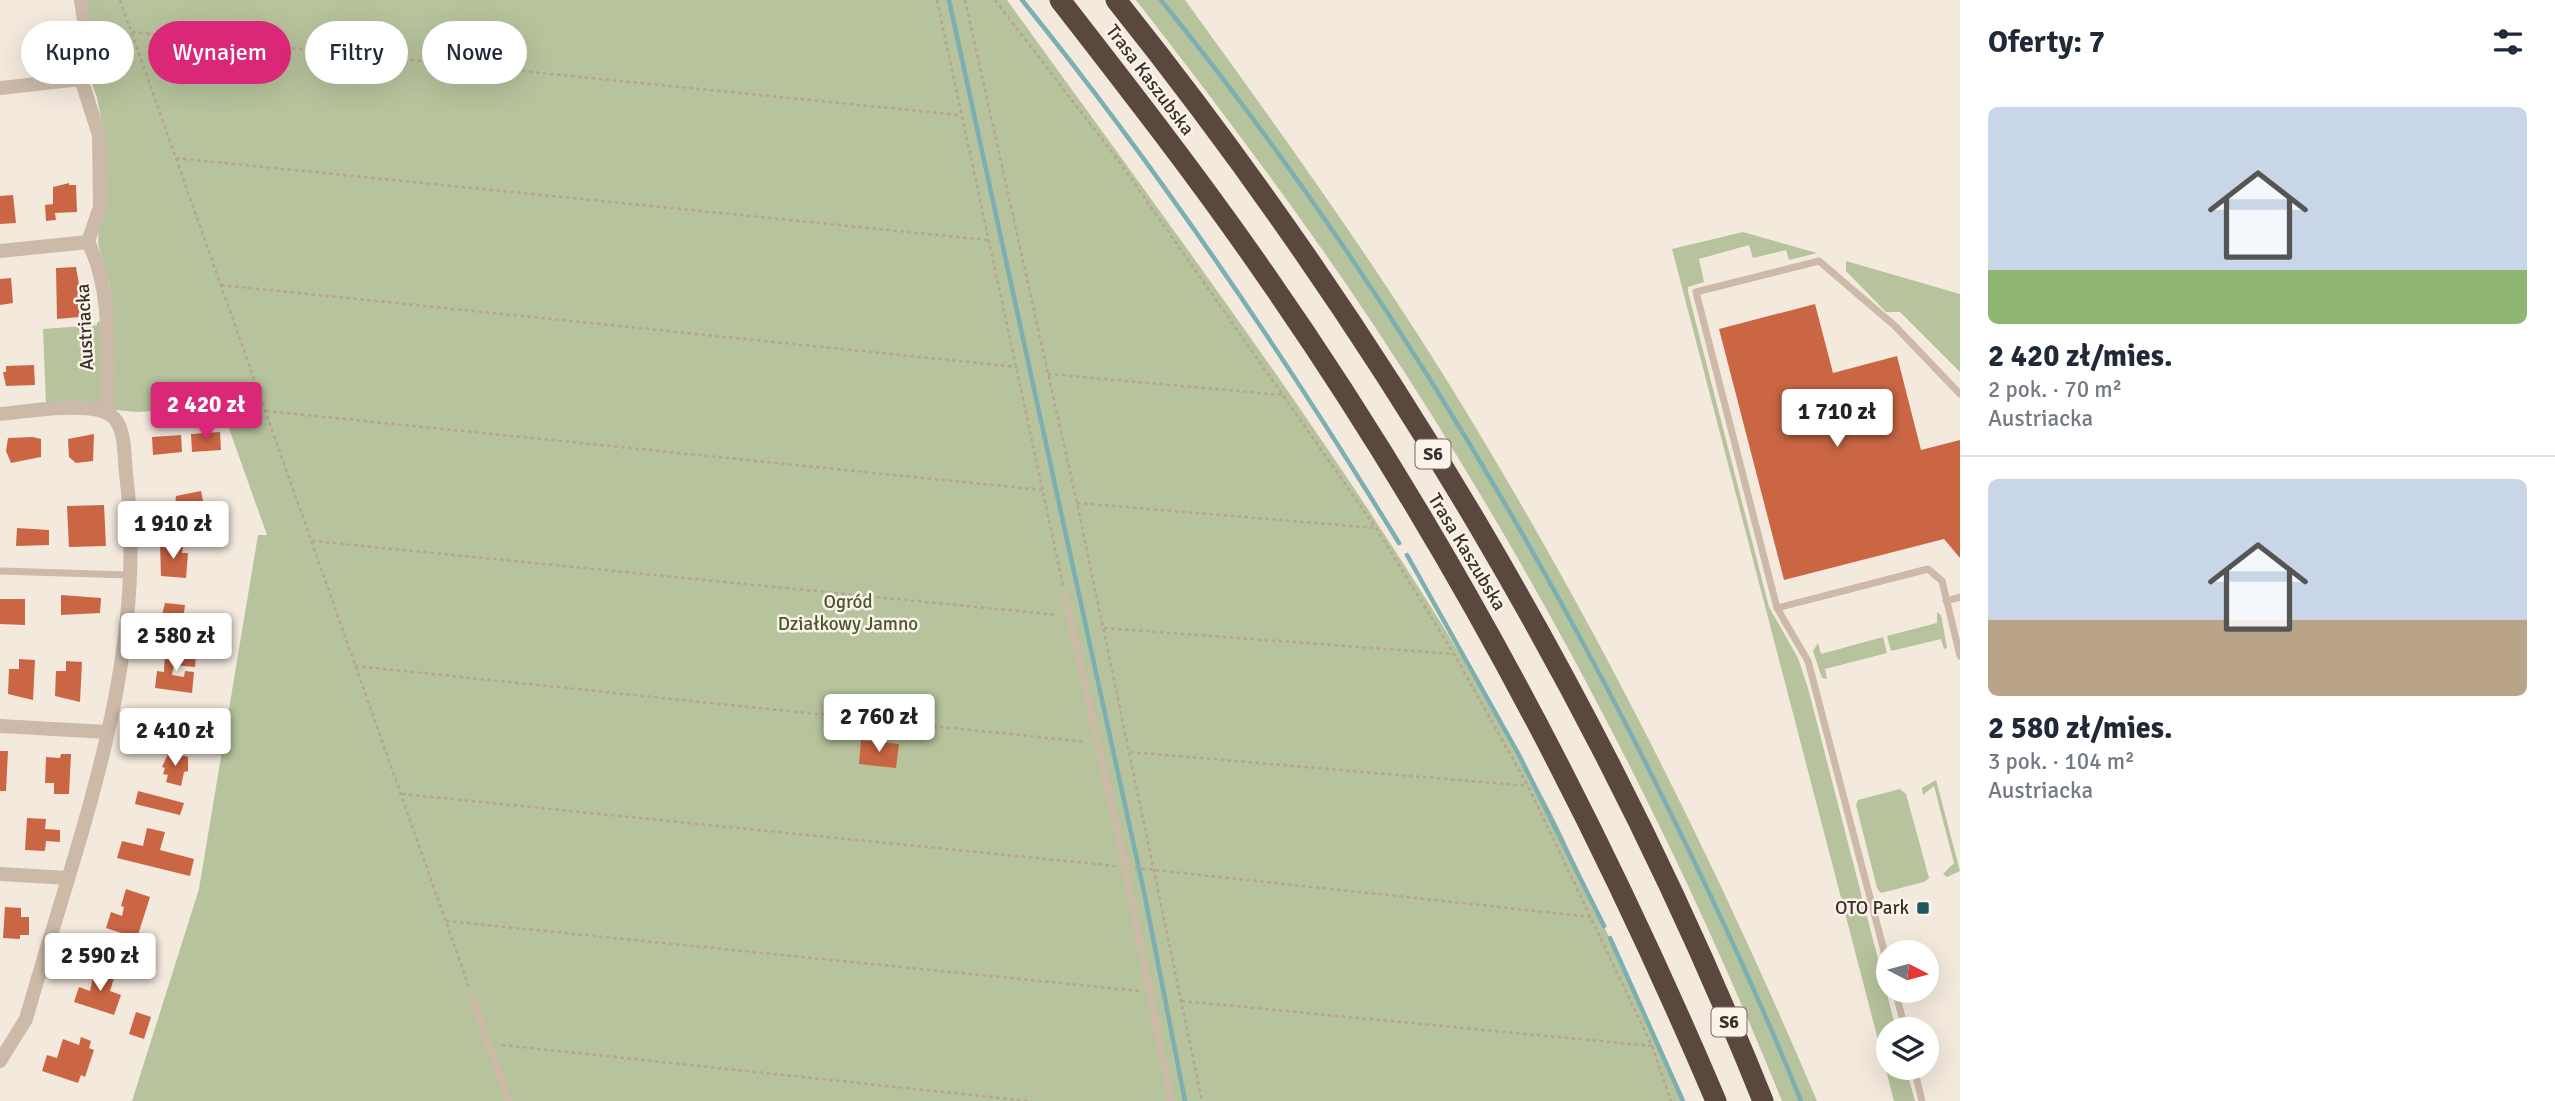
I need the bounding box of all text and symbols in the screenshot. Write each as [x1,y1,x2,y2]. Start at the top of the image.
street label: Trasa Kaszubska [1100,20,1200,140]
chip: Kupno [21,21,134,84]
chip: Wynajem [148,21,291,84]
chip: Filtry [305,21,408,84]
chip: Nowe [422,21,527,84]
icon: filters [2489,23,2527,61]
text: Oferty: 7 [1988,24,2105,61]
icon: home [2195,152,2321,278]
street label: Austriacka [71,283,99,371]
text: 2 420 zł/mies. [1988,338,2173,375]
text: 2 pok. · 70 m² [1988,375,2122,404]
pin: 2 420 zł [134,382,278,442]
text: 2 420 zł [167,390,245,419]
pin: 1 710 zł [1765,390,1909,449]
text: 1 710 zł [1798,397,1876,426]
text: Austriacka [1988,404,2093,433]
road number: S6 [1416,440,1450,468]
street label: Trasa Kaszubska [1423,489,1511,615]
pin: 1 910 zł [101,502,245,561]
text: 1 910 zł [134,509,212,538]
icon: home [2195,524,2321,650]
park label: Ogród Działkowy Jamno [778,590,918,636]
pin: 2 580 zł [104,614,248,673]
text: 2 580 zł [137,621,215,650]
pin: 2 760 zł [807,694,951,754]
text: 2 760 zł [840,702,918,731]
pin: 2 410 zł [103,708,247,768]
text: 2 580 zł/mies. [1988,710,2173,747]
text: 2 410 zł [136,716,214,745]
text: 3 pok. · 104 m² [1988,747,2135,776]
text: Austriacka [1988,776,2093,805]
place label: OTO Park [1835,896,1909,920]
marker: OTO Park [1915,900,1931,916]
pin: 2 590 zł [28,934,172,993]
north arrow [1876,940,1939,1003]
map controls [1876,940,1939,1080]
text: 2 590 zł [61,941,139,970]
road number: S6 [1712,1007,1746,1036]
button: layers [1876,1017,1939,1080]

